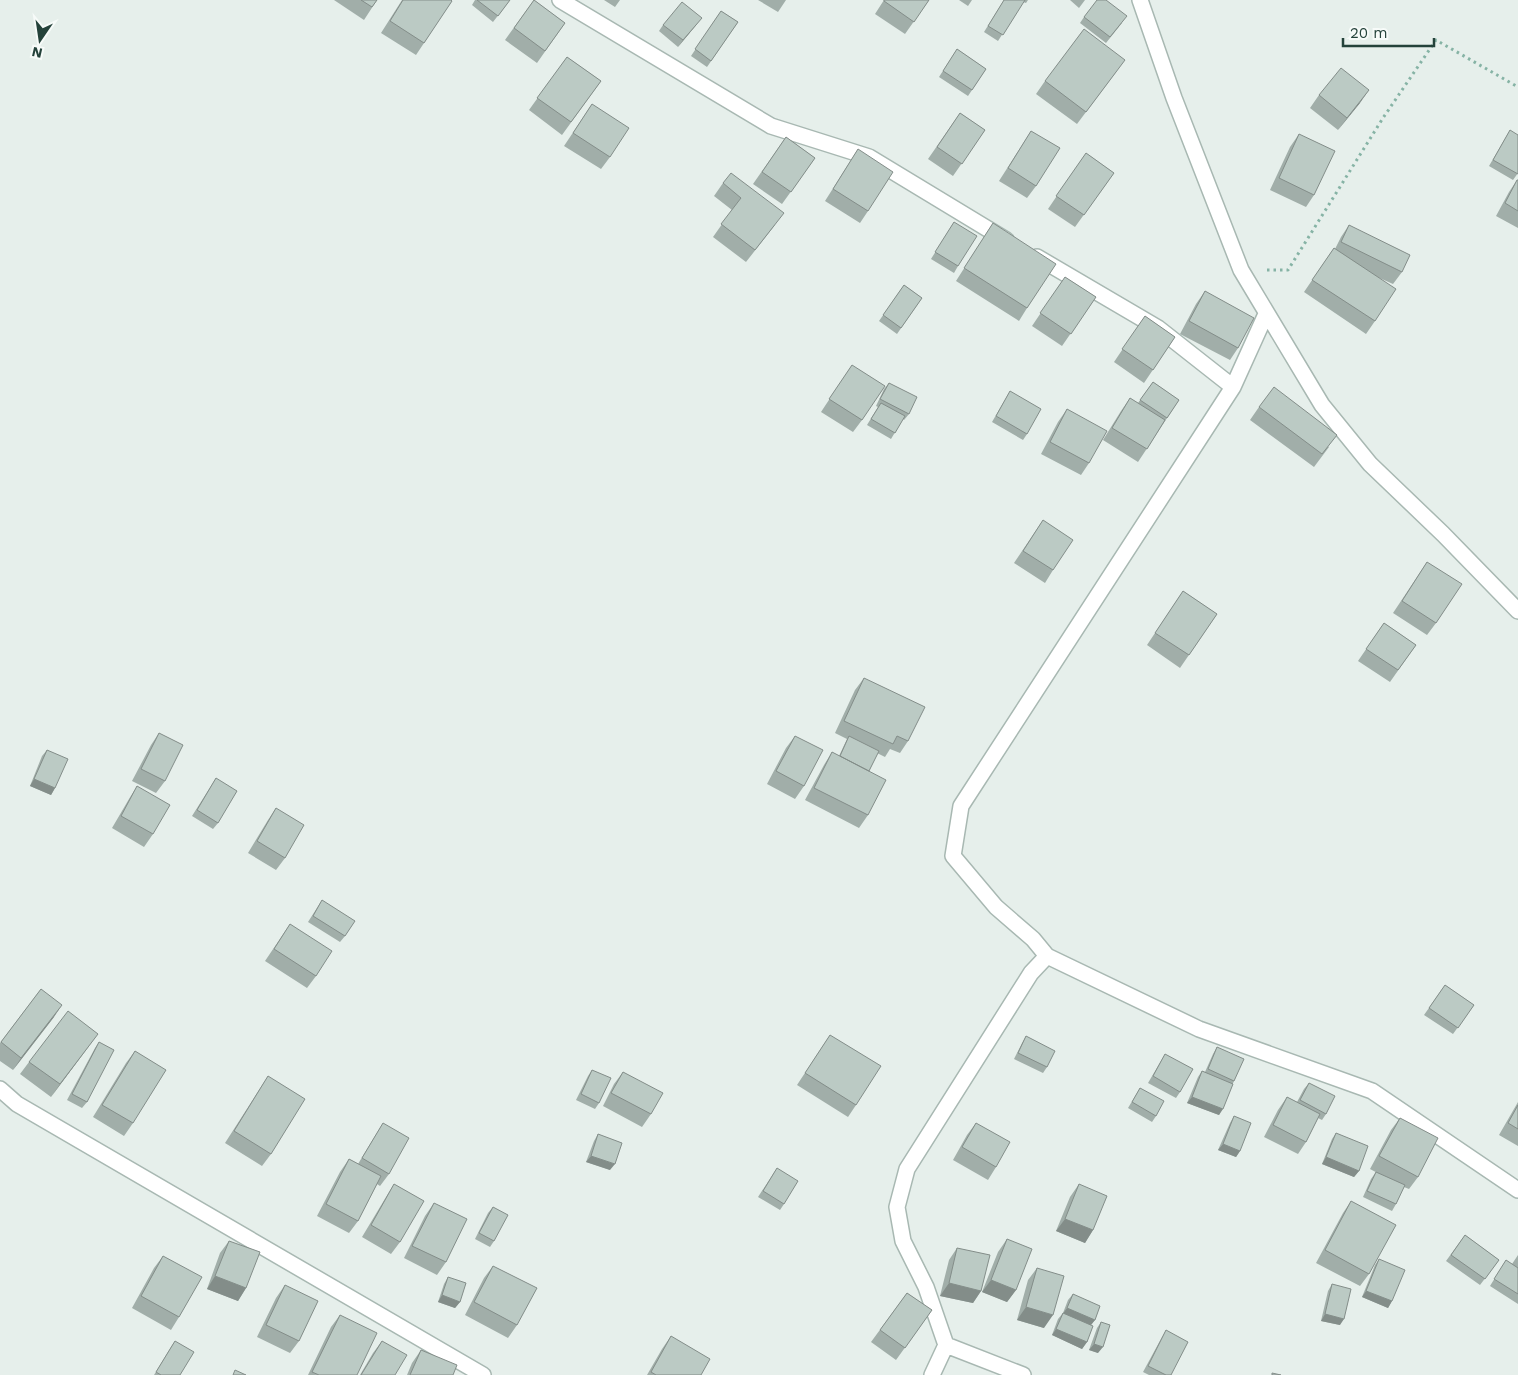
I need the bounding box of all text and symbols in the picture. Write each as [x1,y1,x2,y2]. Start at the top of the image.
north arrow [15,15,65,65]
scale bar [1343,15,1434,47]
text: 20 m [1350,24,1388,42]
text: N [30,44,44,62]

